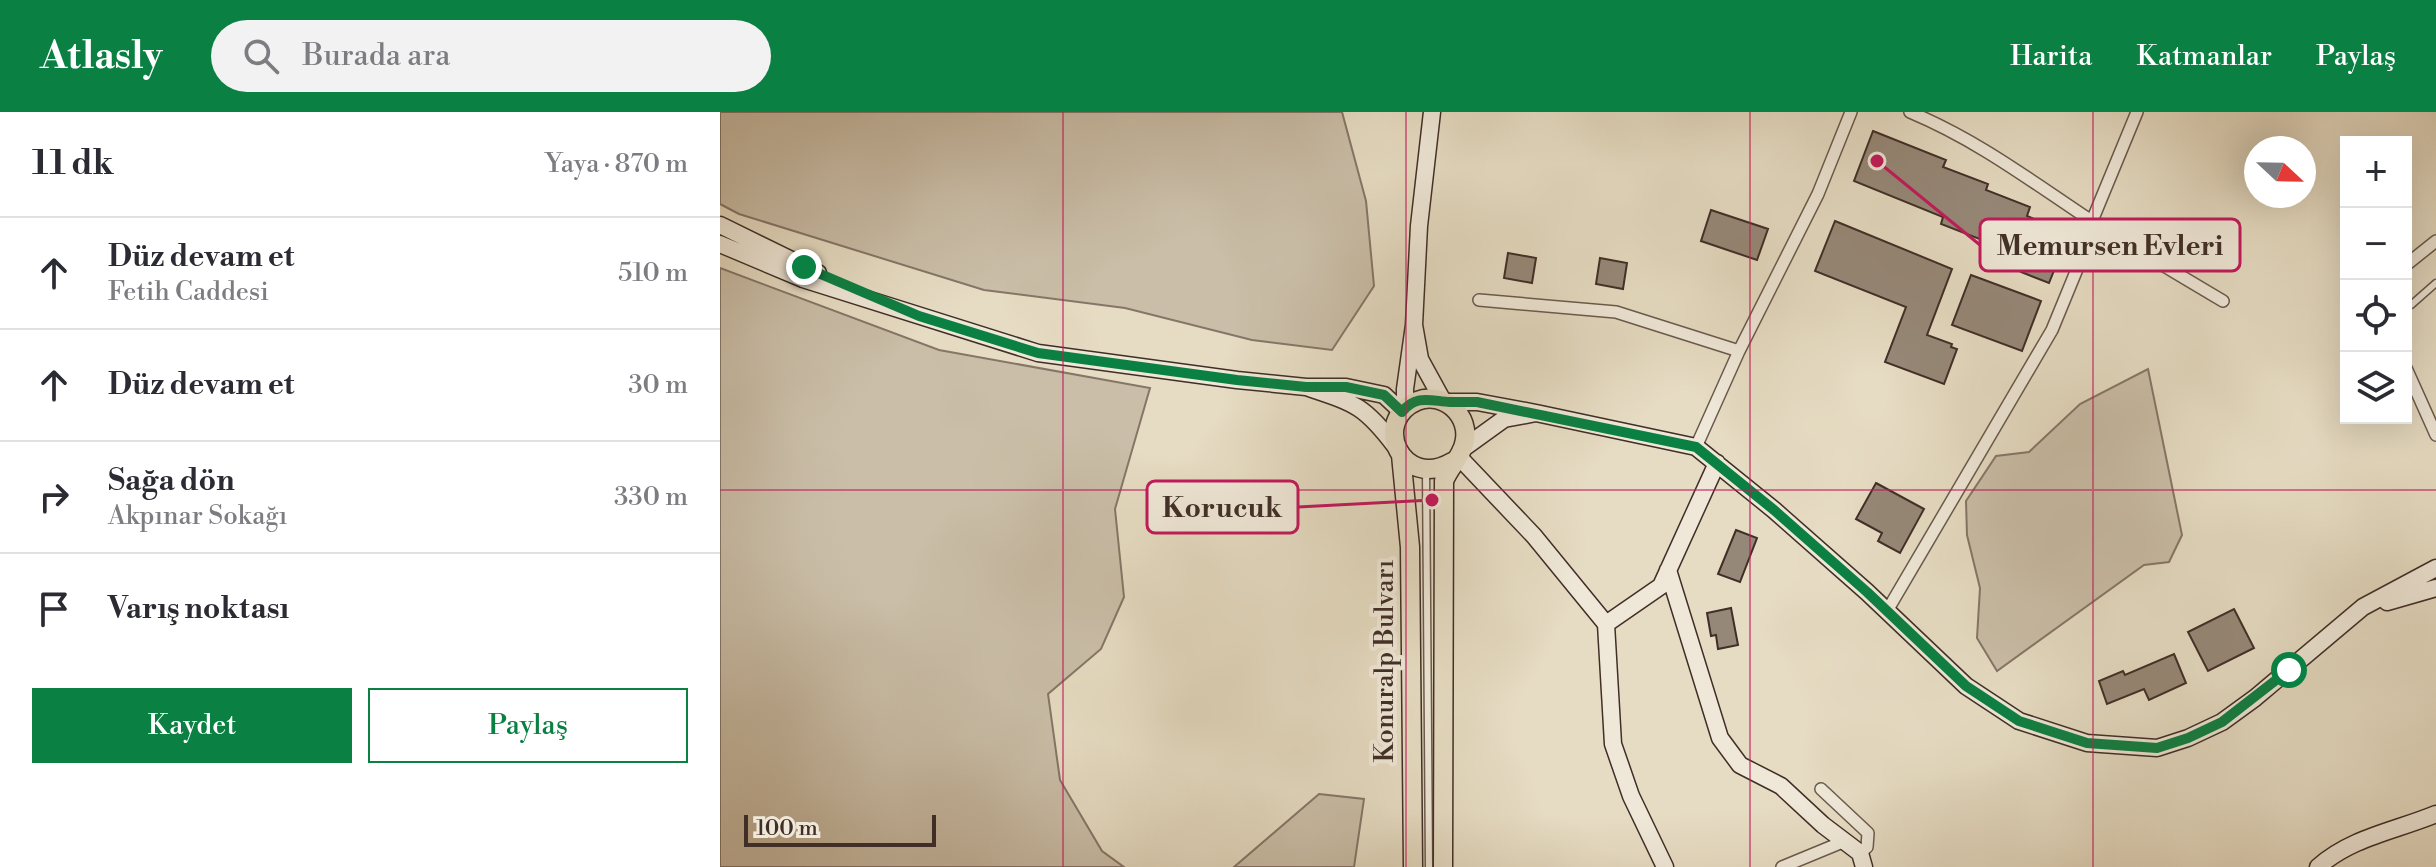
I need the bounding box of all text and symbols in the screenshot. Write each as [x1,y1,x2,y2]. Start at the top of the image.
search box [211,20,771,92]
text: Atlasly [40,33,163,80]
icon: search [239,34,283,78]
text: Burada ara [303,37,450,75]
text: Harita [2010,39,2092,74]
text: Katmanlar [2136,39,2272,74]
text: Paylaş [2316,39,2396,74]
north arrow [2244,136,2316,208]
map controls [2340,136,2412,424]
button: + [2340,136,2412,208]
text: 11 dk [32,143,114,185]
text: Yaya · 870 m [545,148,688,180]
button: − [2340,208,2412,280]
callout: Memursen Evleri [1980,219,2240,271]
text: Memursen Evleri [1996,229,2224,264]
text: Düz devam et [108,238,294,276]
route end [786,249,822,285]
icon: ahead [32,251,76,295]
text: 510 m [618,257,688,289]
text: Fetih Caddesi [108,276,269,308]
button: locate [2340,280,2412,352]
button: layers [2340,352,2412,424]
icon: ahead [32,363,76,407]
text: Düz devam et [108,366,294,404]
text: 30 m [628,369,688,401]
text: Sağa dön [108,462,235,500]
icon: right [32,475,76,519]
text: 330 m [614,481,688,513]
callout: Korucuk [1147,481,1298,533]
text: Korucuk [1162,491,1283,526]
text: Akpınar Sokağı [108,500,287,532]
street label: Konuralp Bulvarı [1369,560,1401,762]
icon: arrive [32,587,76,631]
text: Varış noktası [108,590,289,628]
route start [2271,652,2307,688]
button: Kaydet [32,688,352,763]
button: Paylaş [368,688,688,763]
scale bar [744,811,936,847]
text: 100 m [756,815,818,842]

